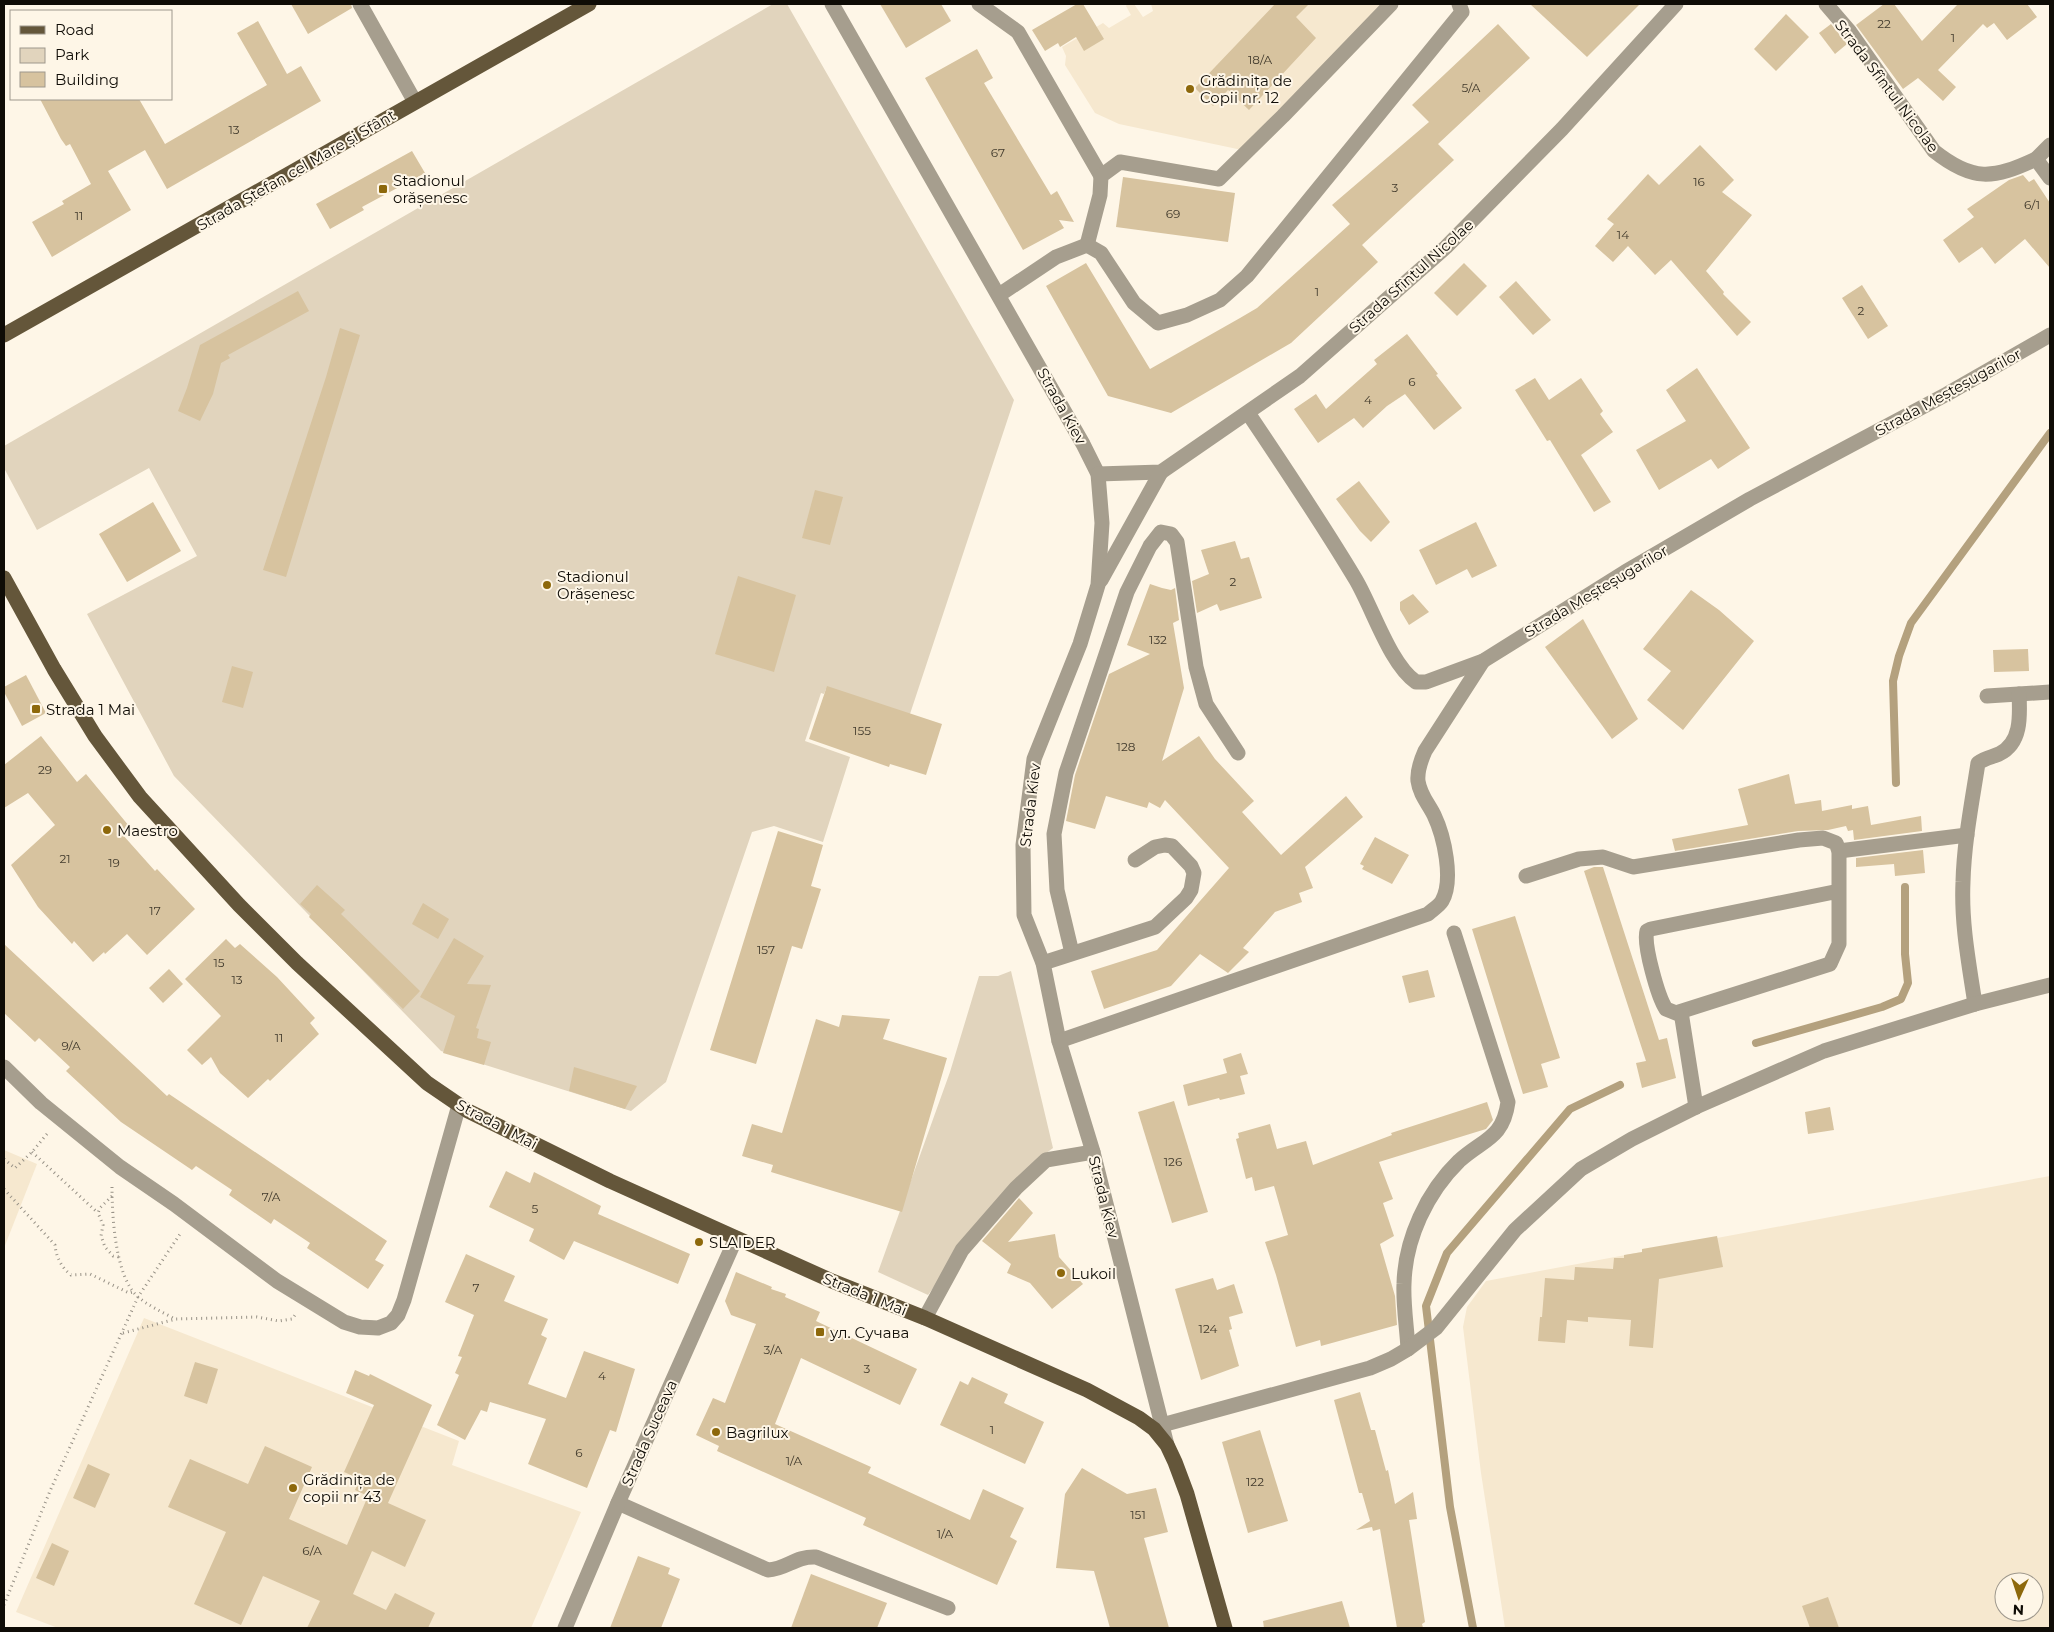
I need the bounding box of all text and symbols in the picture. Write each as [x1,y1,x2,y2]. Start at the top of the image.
legend [10,10,172,100]
street label: Strada Sfîntul Nicolae [1831,16,1943,156]
house number: 22 [1877,16,1891,31]
text: Road [55,20,94,39]
house number: 1 [1951,30,1955,45]
text: Park [55,45,89,64]
house number: 18/A [1248,52,1272,67]
text: Building [55,70,119,89]
place label: Grădinița de Copii nr. 12 [1200,71,1292,107]
house number: 5/A [1462,80,1481,95]
marker: Grădinița de Copii nr. 12 [1184,83,1196,95]
street label: Strada Ștefan cel Mare și Sfânt [193,105,399,236]
house number: 13 [228,122,240,137]
house number: 67 [991,145,1005,160]
place label: Stadionul orășenesc [393,171,468,208]
house number: 16 [1693,174,1705,189]
house number: 3 [1392,180,1399,195]
marker: Stadionul orășenesc [377,183,389,195]
house number: 6/1 [2024,197,2040,212]
house number: 69 [1166,206,1180,221]
house number: 11 [75,208,83,223]
street label: Strada Sfîntul Nicolae [1345,215,1477,337]
house number: 14 [1617,227,1629,242]
house number: 1 [1315,284,1319,299]
house number: 2 [1858,303,1865,318]
street label: Strada Meșteșugarilor [1872,344,2025,441]
street label: Strada Kiev [1033,365,1091,448]
house number: 6 [1408,374,1416,389]
house number: 4 [1364,392,1372,407]
street label: Strada Meșteșugarilor [1521,541,1672,642]
place label: Stadionul Orășenesc [557,567,635,604]
house number: 2 [1230,574,1237,589]
marker: Stadionul Orășenesc [541,579,553,591]
house number: 132 [1149,632,1167,647]
place label: Strada 1 Mai [46,700,135,719]
marker: Strada 1 Mai [30,703,42,715]
house number: 155 [853,723,871,738]
house number: 128 [1117,739,1136,754]
street label: Strada Kiev [1015,761,1045,848]
house number: 29 [38,762,52,777]
place label: Maestro [117,821,178,840]
marker: Maestro [101,824,113,836]
house number: 21 [59,851,71,866]
house number: 19 [108,855,120,870]
house number: 17 [149,903,161,918]
house number: 157 [757,942,775,957]
house number: 15 [213,955,225,970]
house number: 13 [231,972,243,987]
house number: 11 [275,1030,283,1045]
house number: 9/A [61,1038,81,1053]
street label: Strada 1 Mai [453,1095,541,1153]
street label: Strada Kiev [1085,1154,1124,1241]
house number: 126 [1164,1154,1182,1169]
house number: 7/A [262,1189,281,1204]
house number: 5 [532,1201,539,1216]
place label: SLAIDER [709,1233,776,1252]
marker: SLAIDER [693,1236,705,1248]
place label: Lukoil [1071,1264,1116,1283]
marker: Lukoil [1055,1267,1067,1279]
street label: Strada 1 Mai [820,1269,910,1319]
house number: 7 [472,1280,480,1295]
house number: 124 [1199,1321,1217,1336]
place label: ул. Сучава [829,1323,909,1342]
marker: ул. Сучава [814,1326,826,1338]
house number: 3/A [764,1342,783,1357]
house number: 3 [864,1361,871,1376]
house number: 4 [598,1368,606,1383]
street label: Strada Suceava [617,1377,681,1489]
house number: 1 [990,1422,994,1437]
place label: Bagrilux [726,1423,789,1442]
marker: Bagrilux [710,1426,722,1438]
house number: 6 [575,1445,583,1460]
house number: 1/A [786,1453,803,1468]
place label: Grădinița de copii nr 43 [303,1470,395,1506]
house number: 122 [1246,1474,1264,1489]
marker: Grădinița de copii nr 43 [287,1482,299,1494]
house number: 151 [1130,1507,1146,1522]
house number: 1/A [937,1526,954,1541]
house number: 6/A [302,1543,322,1558]
north arrow [1994,1572,2044,1622]
text: N [2012,1601,2024,1619]

